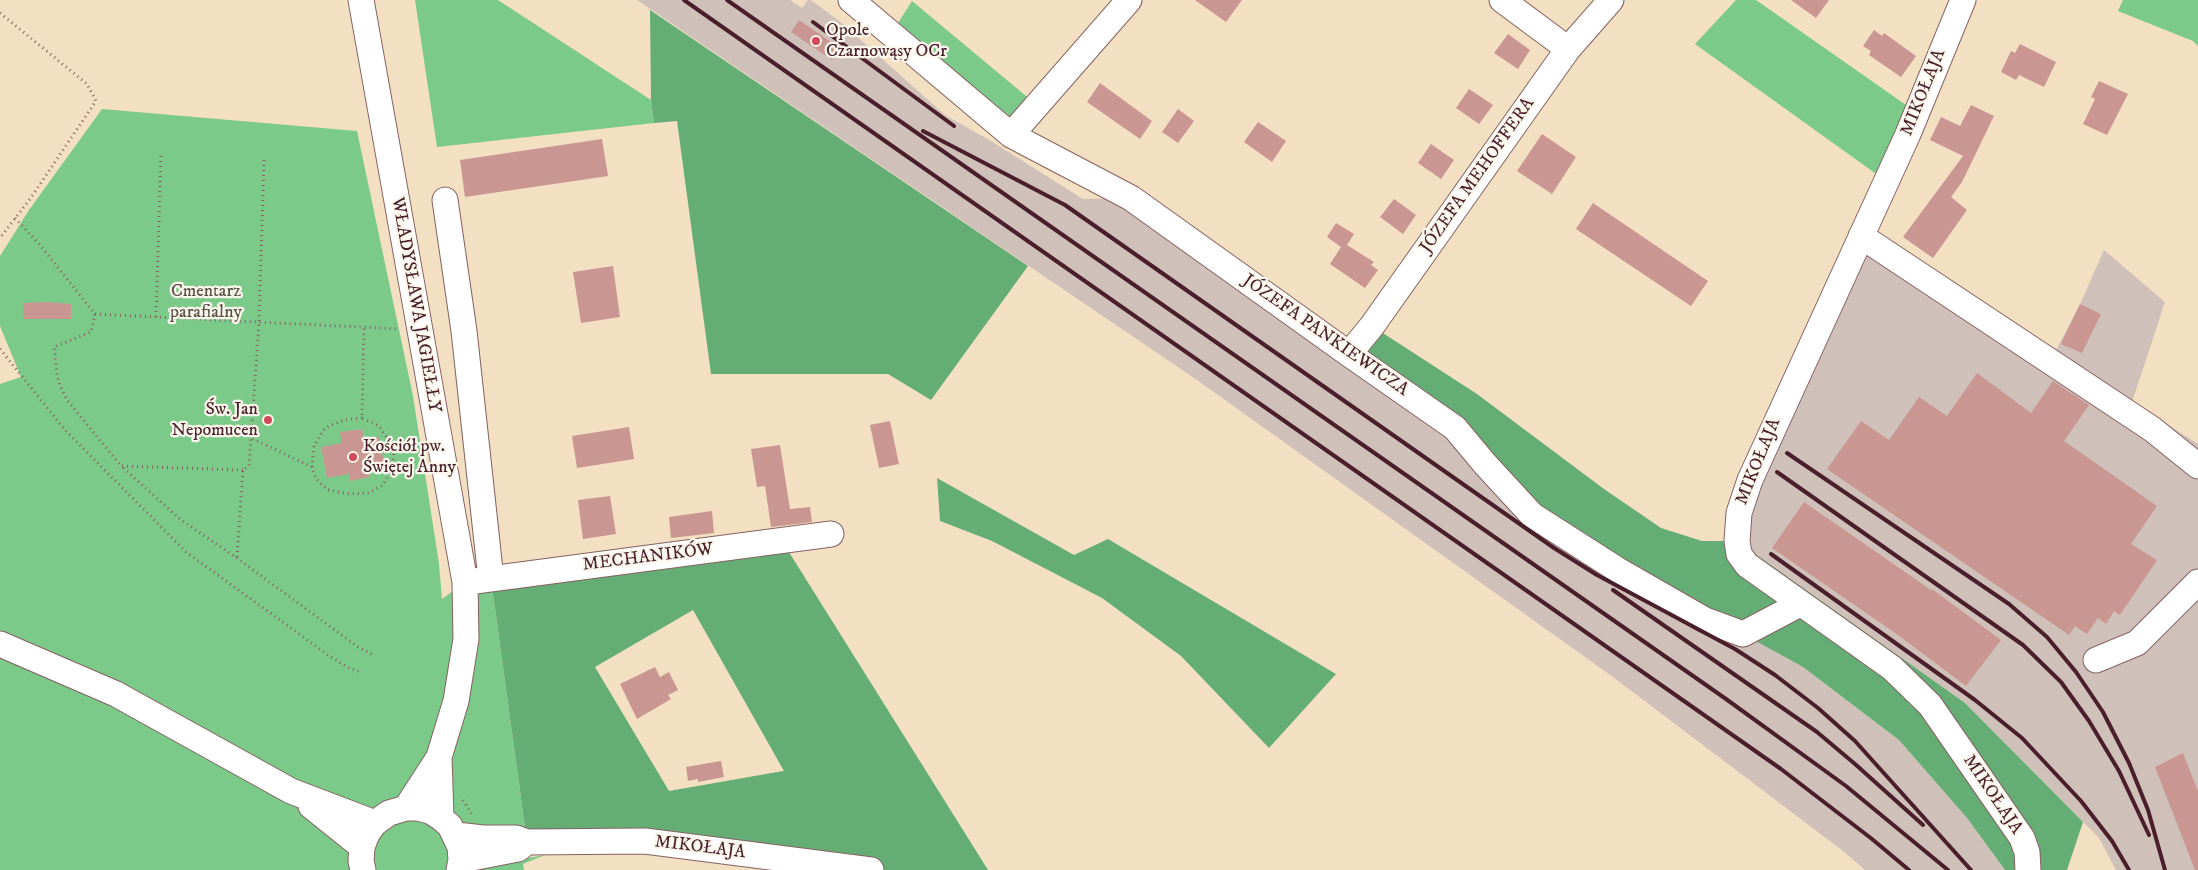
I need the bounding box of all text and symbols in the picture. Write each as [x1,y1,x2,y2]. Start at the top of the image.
place label: Opole Czarnowąsy OCr [826,20,947,62]
marker: Opole Czarnowąsy OCr [810,35,822,47]
street label: MIKOŁAJA [1897,47,1951,139]
street label: JÓZEFA MEHOFFERA [1416,94,1540,258]
street label: WŁADYSŁAWA JAGIEŁŁY [385,196,445,414]
street label: JÓZEFA PANKIEWICZA [1238,270,1412,402]
park label: Cmentarz parafialny [170,281,242,324]
place label: Św. Jan Nepomucen [172,399,258,442]
marker: Św. Jan Nepomucen [262,414,274,426]
street label: MIKOŁAJA [1732,416,1786,508]
place label: Kościół pw. Świętej Anny [363,436,456,478]
marker: Kościół pw. Świętej Anny [347,451,359,463]
street label: MECHANIKÓW [582,539,714,577]
street label: MIKOŁAJA [1957,751,2027,839]
street label: MIKOŁAJA [653,832,747,864]

